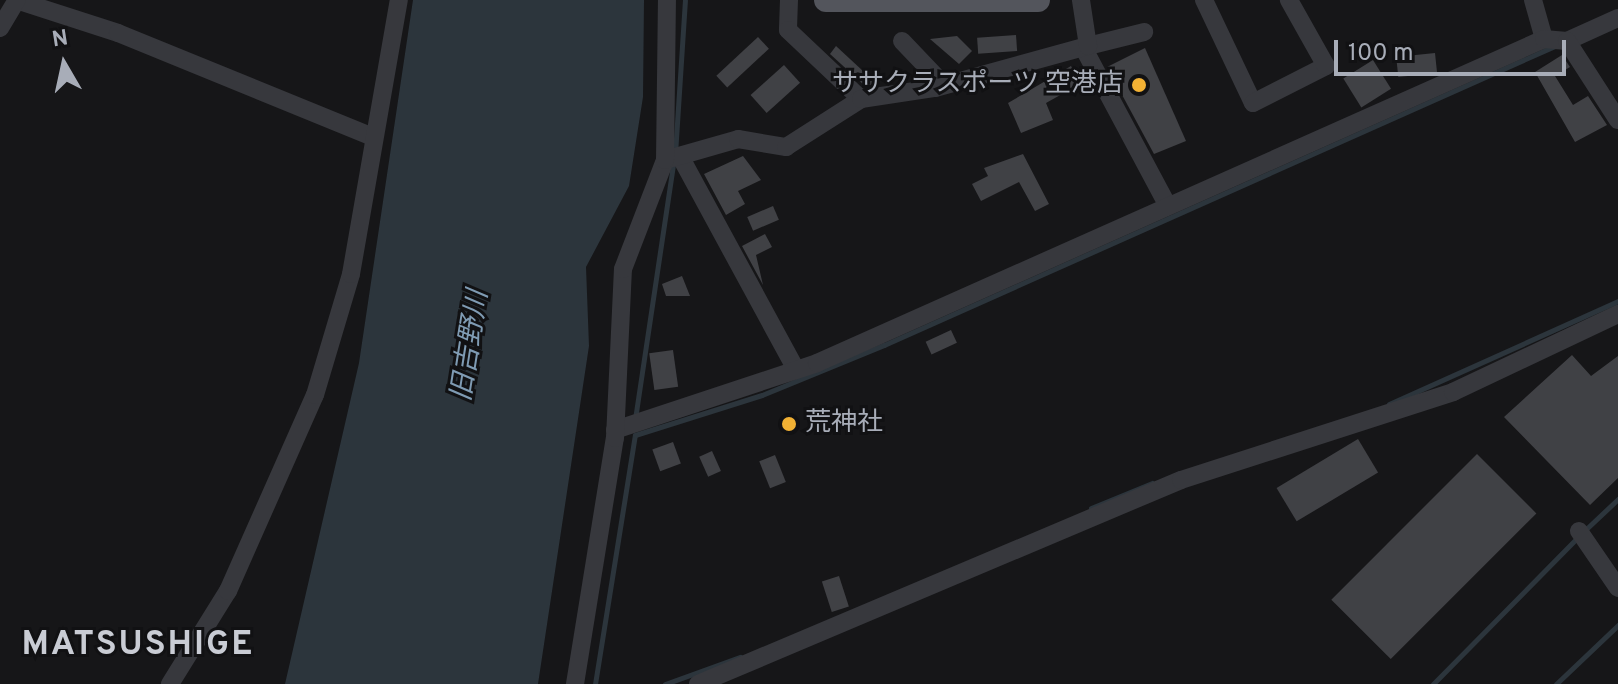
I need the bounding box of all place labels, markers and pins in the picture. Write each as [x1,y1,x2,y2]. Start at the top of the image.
place label: ササクラスポーツ 空港店 [831,69,1123,101]
marker: ササクラスポーツ 空港店 [1130,76,1148,94]
place label: 荒神社 [805,408,883,440]
marker: 荒神社 [780,415,798,433]

